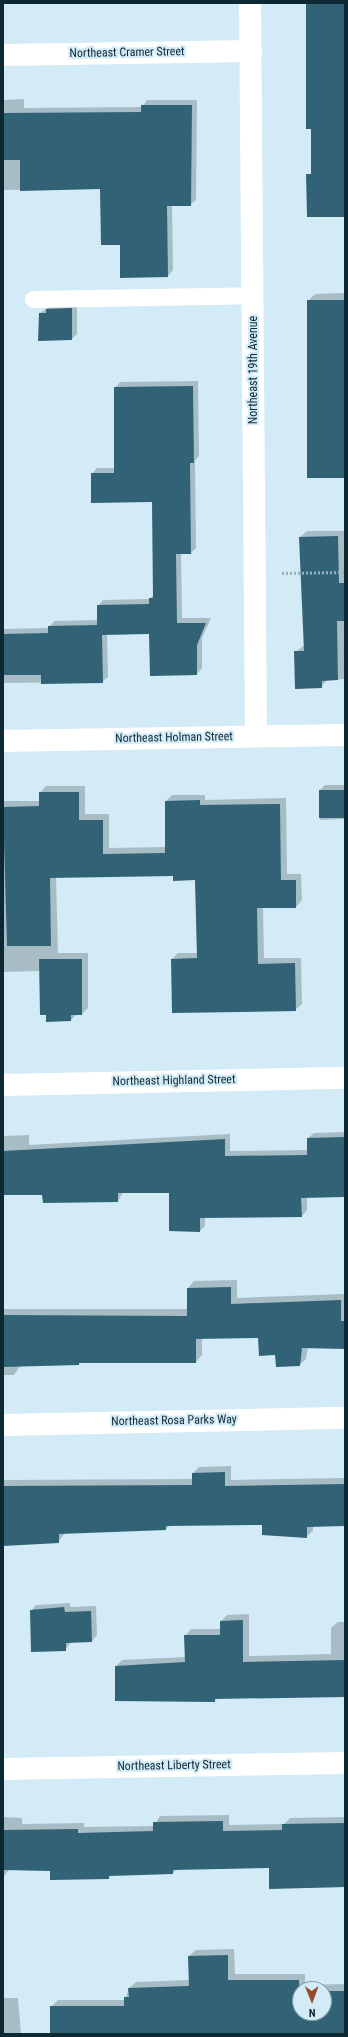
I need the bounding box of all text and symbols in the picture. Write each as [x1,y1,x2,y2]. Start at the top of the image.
street label: Northeast Cramer Street [69,45,185,61]
street label: Northeast 19th Avenue [247,316,261,424]
street label: Northeast Holman Street [115,730,233,746]
street label: Northeast Highland Street [112,1073,236,1089]
street label: Northeast Rosa Parks Way [111,1413,237,1429]
street label: Northeast Liberty Street [117,1758,231,1774]
north arrow [292,1981,332,2021]
text: N [309,2006,316,2019]

